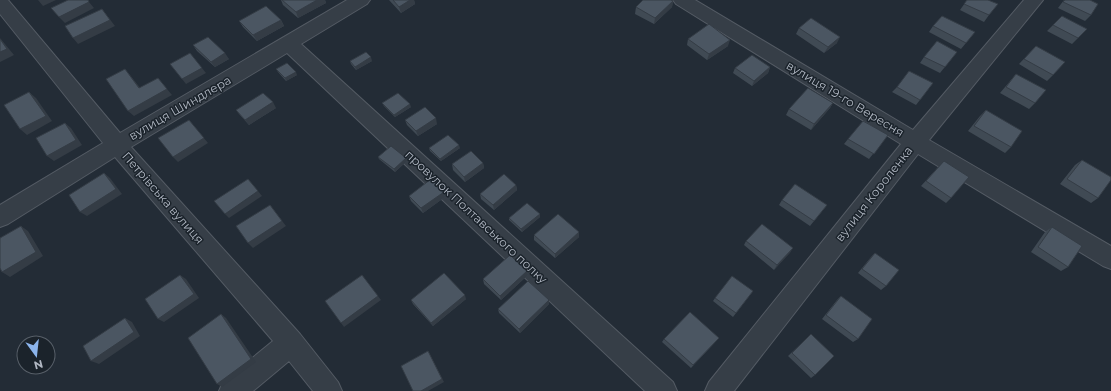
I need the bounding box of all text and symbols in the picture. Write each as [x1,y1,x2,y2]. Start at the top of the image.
street label: вулиця 19-го Вересня [784,57,907,140]
street label: вулиця Шиндлера [126,72,234,143]
street label: вулиця Короленка [832,143,915,244]
street label: провулок Полтавського полку [402,147,551,287]
street label: Петрівська вулиця [119,149,207,247]
north arrow [16,335,56,375]
text: N [32,357,45,373]

